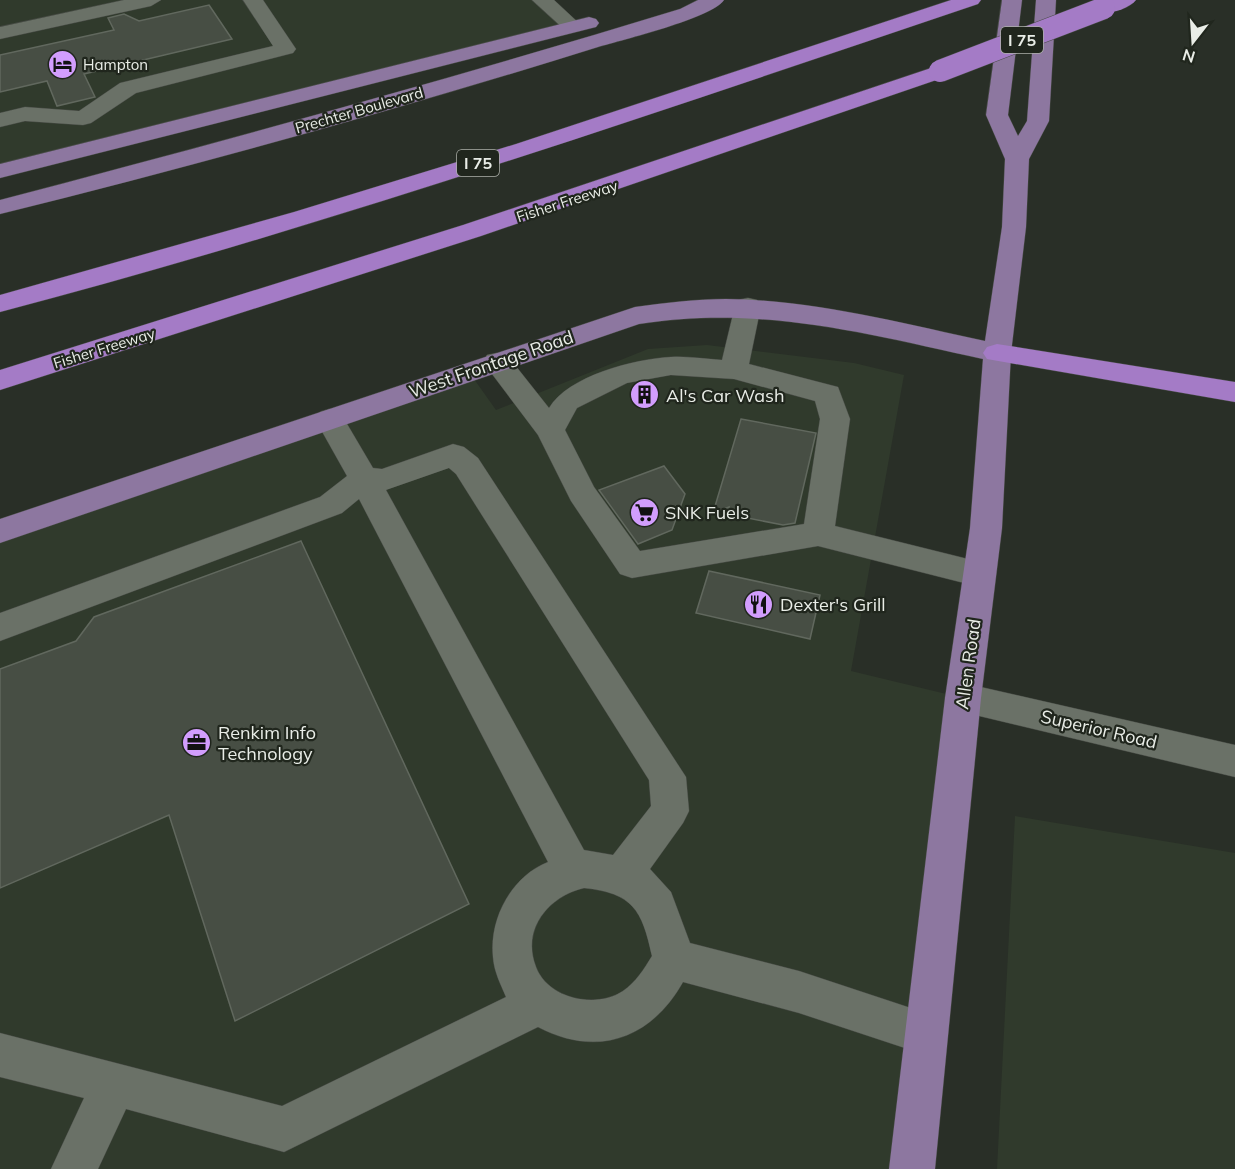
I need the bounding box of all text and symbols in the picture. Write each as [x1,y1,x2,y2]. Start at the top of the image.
north arrow [1163,12,1223,72]
road number: I 75 [1001,27,1043,53]
text: N [1180,45,1197,68]
hotel icon: Hampton [46,48,78,80]
place label: Hampton [83,55,148,74]
street label: Prechter Boulevard [293,83,425,137]
road number: I 75 [457,150,499,176]
street label: Fisher Freeway [514,176,620,226]
street label: Fisher Freeway [51,324,157,372]
street label: West Frontage Road [406,325,576,403]
building icon: Al's Car Wash [629,379,661,411]
place label: Al's Car Wash [666,384,784,407]
supermarket icon: SNK Fuels [628,496,660,528]
place label: SNK Fuels [665,501,749,524]
restaurant icon: Dexter's Grill [743,588,775,620]
place label: Dexter's Grill [780,593,885,616]
street label: Allen Road [950,617,986,711]
street label: Superior Road [1039,704,1159,754]
place label: Renkim Info Technology [218,721,316,765]
office icon: Renkim Info Technology [181,726,213,758]

